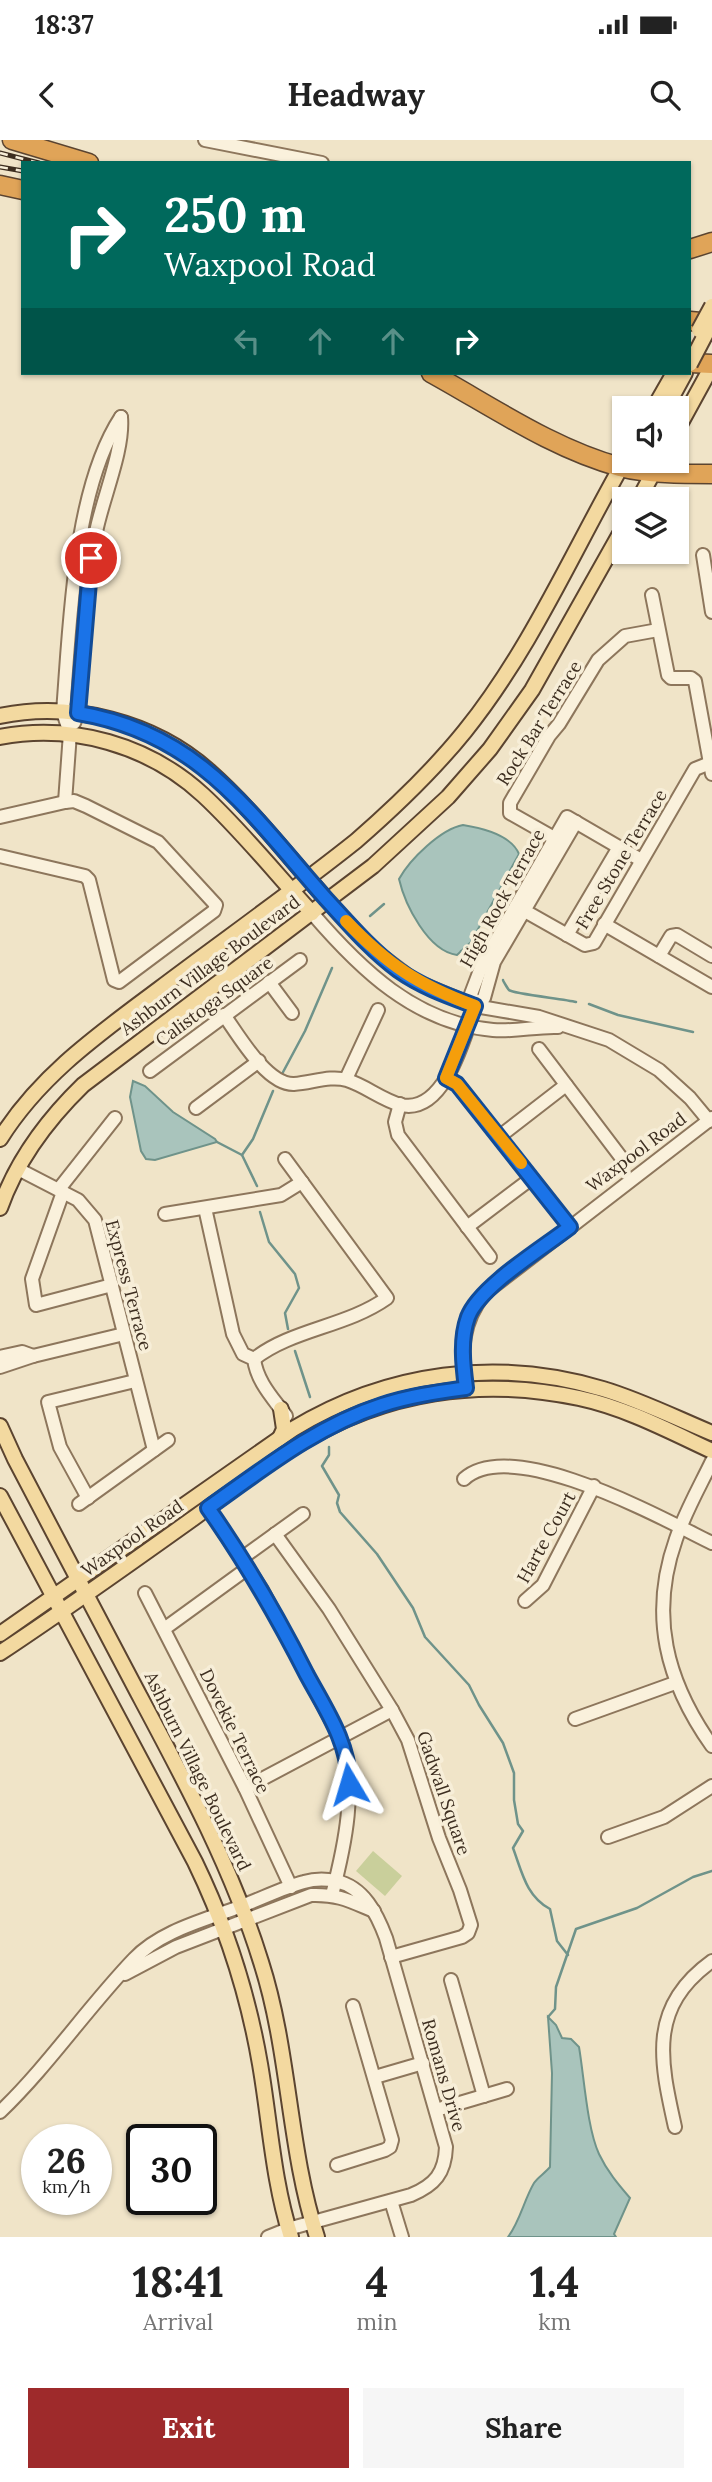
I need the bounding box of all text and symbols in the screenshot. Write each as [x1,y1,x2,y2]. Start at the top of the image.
text: 18:37 [35,8,94,41]
text: Headway [287,74,425,115]
icon: back [28,76,66,114]
icon: search [646,76,684,114]
text: 250 m [164,183,306,245]
icon: right [49,189,140,280]
text: Waxpool Road [164,244,376,285]
icon: left [228,322,266,360]
icon: ahead [301,322,339,360]
icon: ahead [374,322,412,360]
icon: right [447,322,485,360]
map controls [612,396,689,564]
button: sound [612,396,689,473]
button: layers [612,487,689,564]
pin [61,528,121,588]
icon: arrive [72,539,110,577]
street label: Rock Bar Terrace [491,656,587,790]
street label: Free Stone Terrace [570,785,672,933]
street label: High Rock Terrace [454,824,550,971]
street label: Ashburn Village Boulevard [115,890,304,1041]
street label: Calistoga Square [151,951,277,1051]
street label: Waxpool Road [581,1107,691,1197]
street label: Express Terrace [100,1217,158,1353]
street label: Harte Court [511,1487,581,1587]
street label: Waxpool Road [77,1494,188,1582]
street label: Dovekie Terrace [195,1665,275,1797]
street label: Ashburn Village Boulevard [139,1667,256,1875]
street label: Gadwall Square [412,1728,476,1858]
position arrow [312,1747,386,1821]
street label: Romans Drive [417,2016,471,2134]
speed limit sign: 30 [126,2124,217,2215]
text: 26 [47,2138,86,2183]
text: km/h [42,2175,91,2198]
text: 18:41 [132,2255,224,2309]
text: 4 [365,2255,388,2309]
text: 1.4 [530,2255,580,2309]
text: Arrival [143,2307,213,2336]
text: min [356,2307,397,2336]
text: km [538,2307,571,2336]
button: Exit [28,2388,349,2468]
button: Share [363,2388,684,2468]

